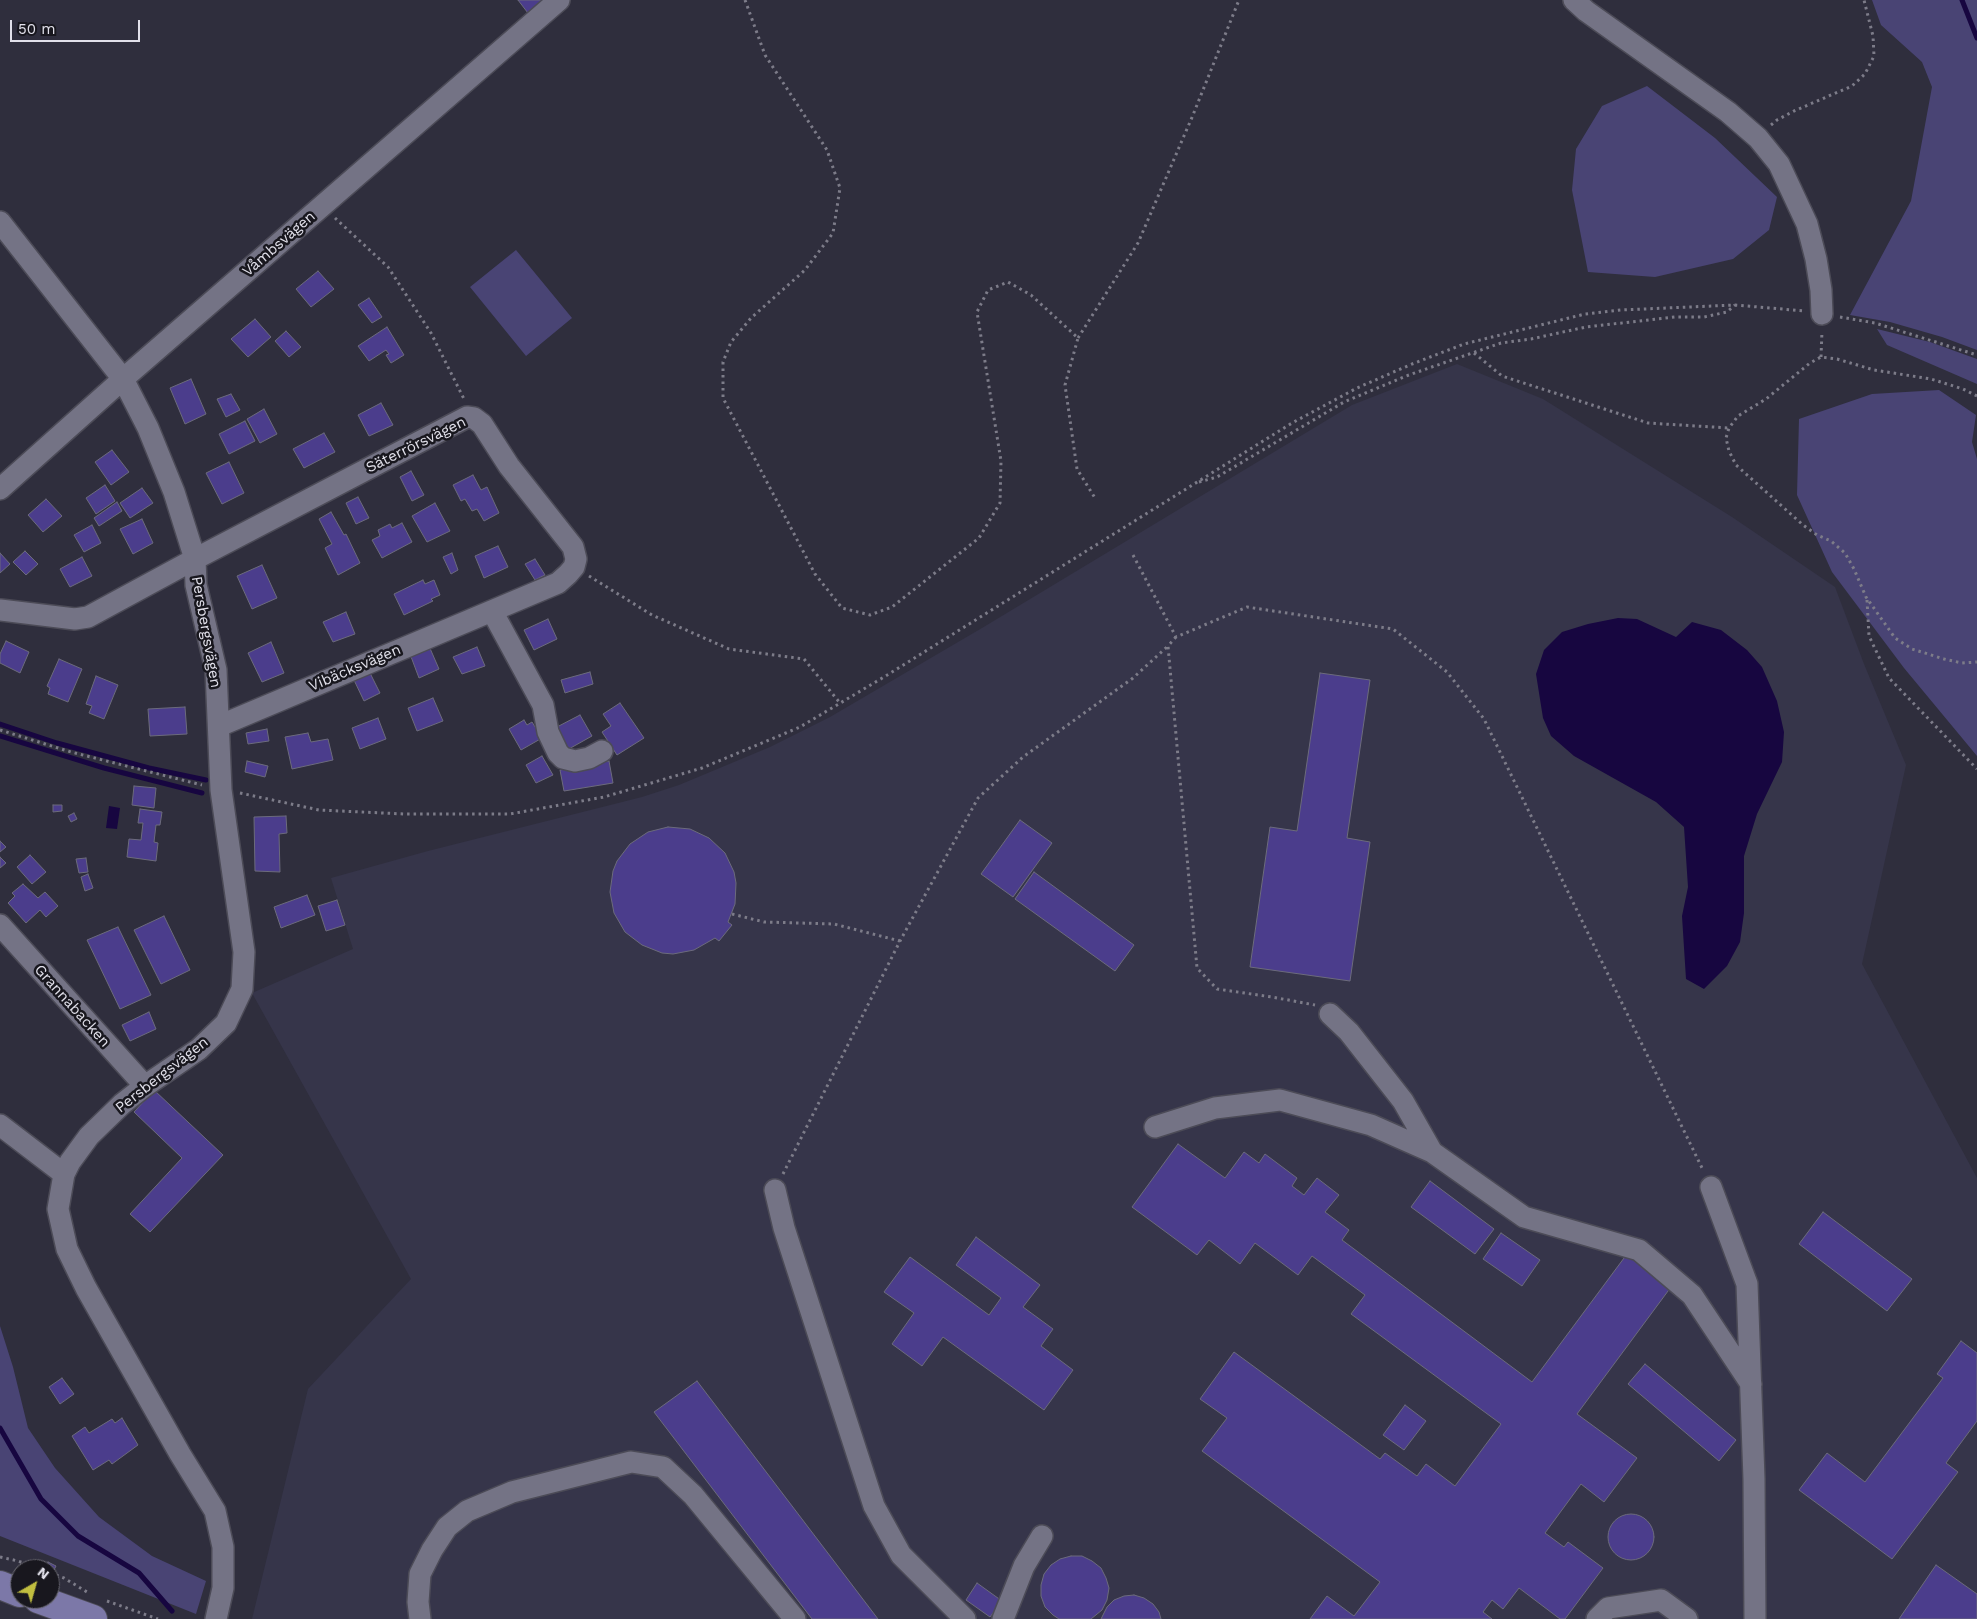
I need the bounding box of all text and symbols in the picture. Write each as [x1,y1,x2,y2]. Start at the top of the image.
scale bar [12,10,142,42]
text: 50 m [18,20,55,38]
street label: Våmbsvägen [239,207,319,281]
street label: Säterrörsvägen [363,413,469,477]
street label: Persbergsvägen [187,575,225,689]
street label: Vibäcksvägen [306,641,404,695]
street label: Grannabacken [30,961,114,1051]
street label: Persbergsvägen [112,1033,212,1117]
north arrow [10,1559,60,1609]
text: N [35,1563,53,1582]

